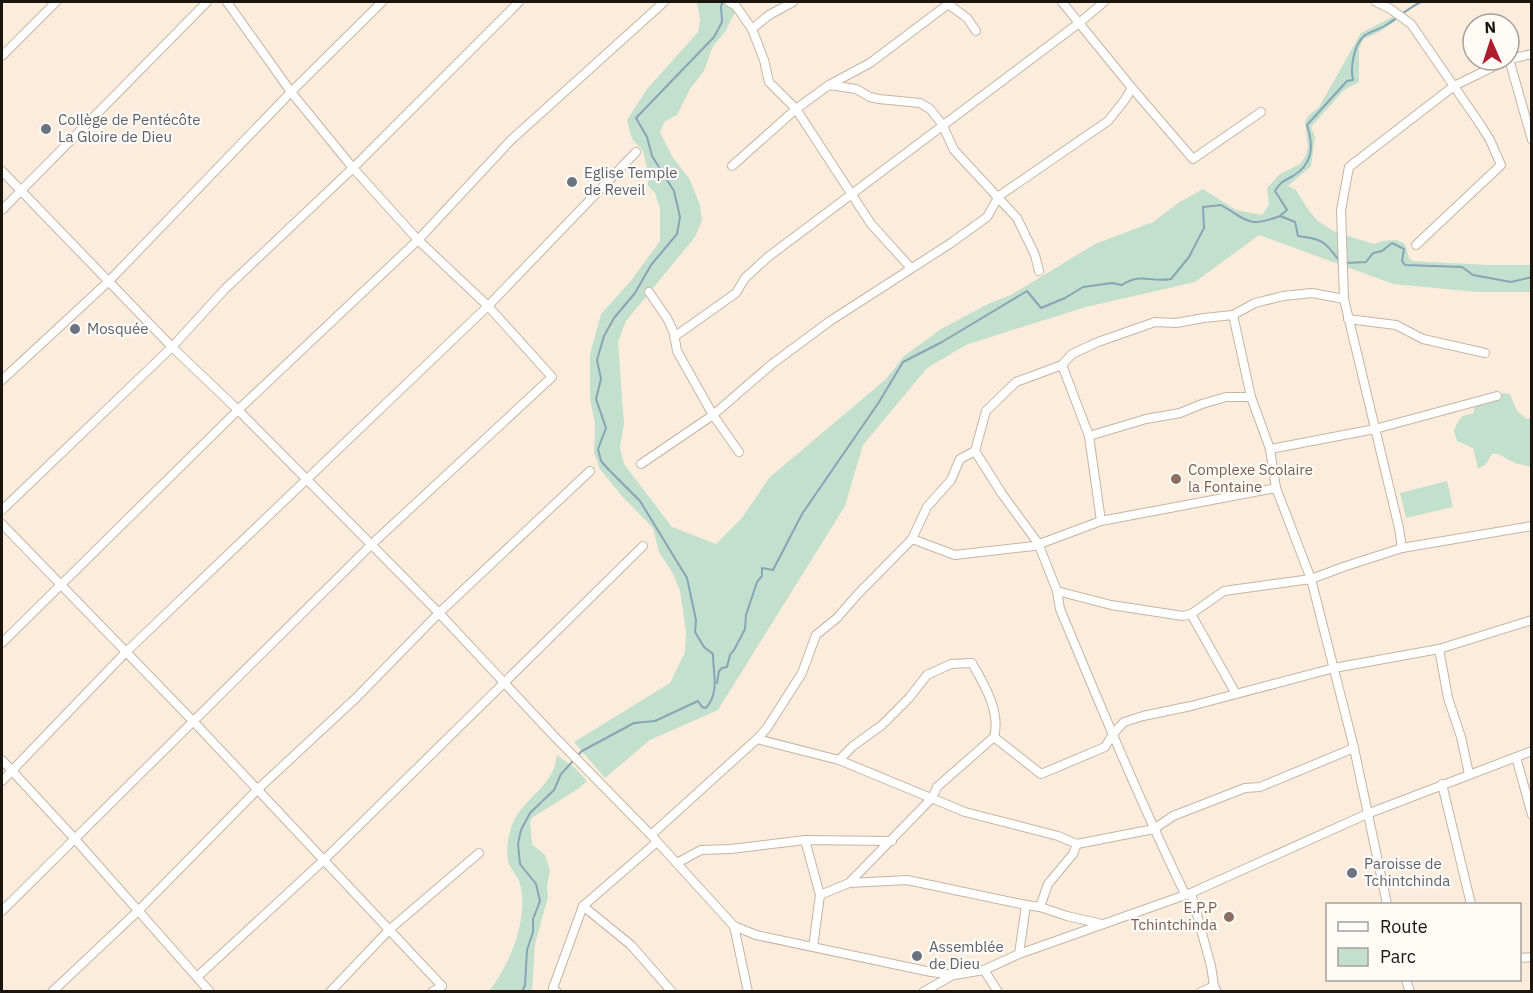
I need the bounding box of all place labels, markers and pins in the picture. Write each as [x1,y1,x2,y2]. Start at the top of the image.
place label: Collège de Pentécôte La Gloire de Dieu [58,110,200,146]
marker: Collège de Pentécôte La Gloire de Dieu [39,122,53,136]
place label: Eglise Temple de Reveil [584,163,677,199]
marker: Eglise Temple de Reveil [565,175,579,189]
place label: Mosquée [87,319,149,338]
marker: Mosquée [68,322,82,336]
place label: Complexe Scolaire la Fontaine [1188,460,1313,496]
marker: Complexe Scolaire la Fontaine [1169,472,1183,486]
place label: Paroisse de Tchintchinda [1364,854,1450,890]
marker: Paroisse de Tchintchinda [1345,866,1359,880]
place label: E.P.P Tchintchinda [1131,898,1217,934]
marker: E.P.P Tchintchinda [1222,910,1236,924]
place label: Assemblée de Dieu [929,937,1004,973]
marker: Assemblée de Dieu [910,949,924,963]

